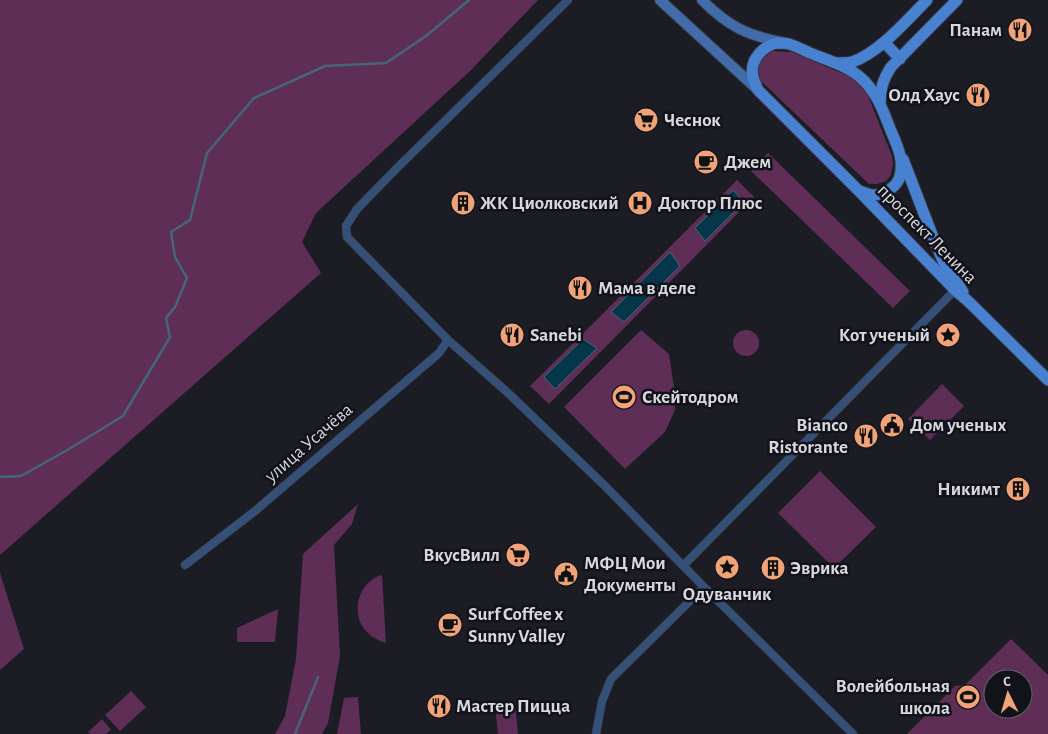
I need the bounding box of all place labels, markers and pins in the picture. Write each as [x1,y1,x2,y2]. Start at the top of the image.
restaurant icon: Панам [1007,17,1033,43]
place label: Панам [949,21,1002,40]
restaurant icon: Олд Хаус [965,82,991,108]
place label: Олд Хаус [888,86,960,105]
supermarket icon: Чеснок [633,107,659,133]
place label: Чеснок [664,111,721,130]
cafe icon: Джем [693,149,719,175]
place label: Джем [724,153,771,172]
building icon: ЖК Циолковский [450,190,476,216]
hospital icon: Доктор Плюс [627,190,653,216]
place label: ЖК Циолковский [480,194,619,213]
place label: Доктор Плюс [658,194,763,213]
restaurant icon: Мама в деле [567,275,593,301]
place label: Мама в деле [598,279,696,298]
restaurant icon: Sanebi [499,322,525,348]
place icon: Кот ученый [935,322,961,348]
place label: Sanebi [530,326,582,345]
place label: Кот ученый [839,326,930,345]
sports icon: Скейтодром [611,384,637,410]
place label: Скейтодром [642,388,738,407]
public building icon: Дом ученых [879,412,905,438]
place label: Bianco Ristorante [768,416,848,457]
place label: Дом ученых [910,416,1006,435]
restaurant icon: Bianco Ristorante [853,423,879,449]
building icon: Никимт [1005,476,1031,502]
place label: Никимт [937,480,1001,499]
supermarket icon: ВкусВилл [505,542,531,568]
place label: ВкусВилл [423,546,500,565]
place label: МФЦ Мои Документы [584,554,676,595]
place icon: Одуванчик [714,554,740,580]
building icon: Эврика [760,555,786,581]
place label: Эврика [790,559,848,578]
public building icon: МФЦ Мои Документы [553,561,579,587]
place label: Одуванчик [683,585,772,604]
place label: Surf Coffee x Sunny Valley [468,605,566,646]
cafe icon: Surf Coffee x Sunny Valley [437,612,463,638]
place label: Волейбольная школа [836,677,950,718]
sports icon: Волейбольная школа [955,684,981,710]
restaurant icon: Мастер Пицца [426,693,452,719]
place label: Мастер Пицца [456,697,570,716]

